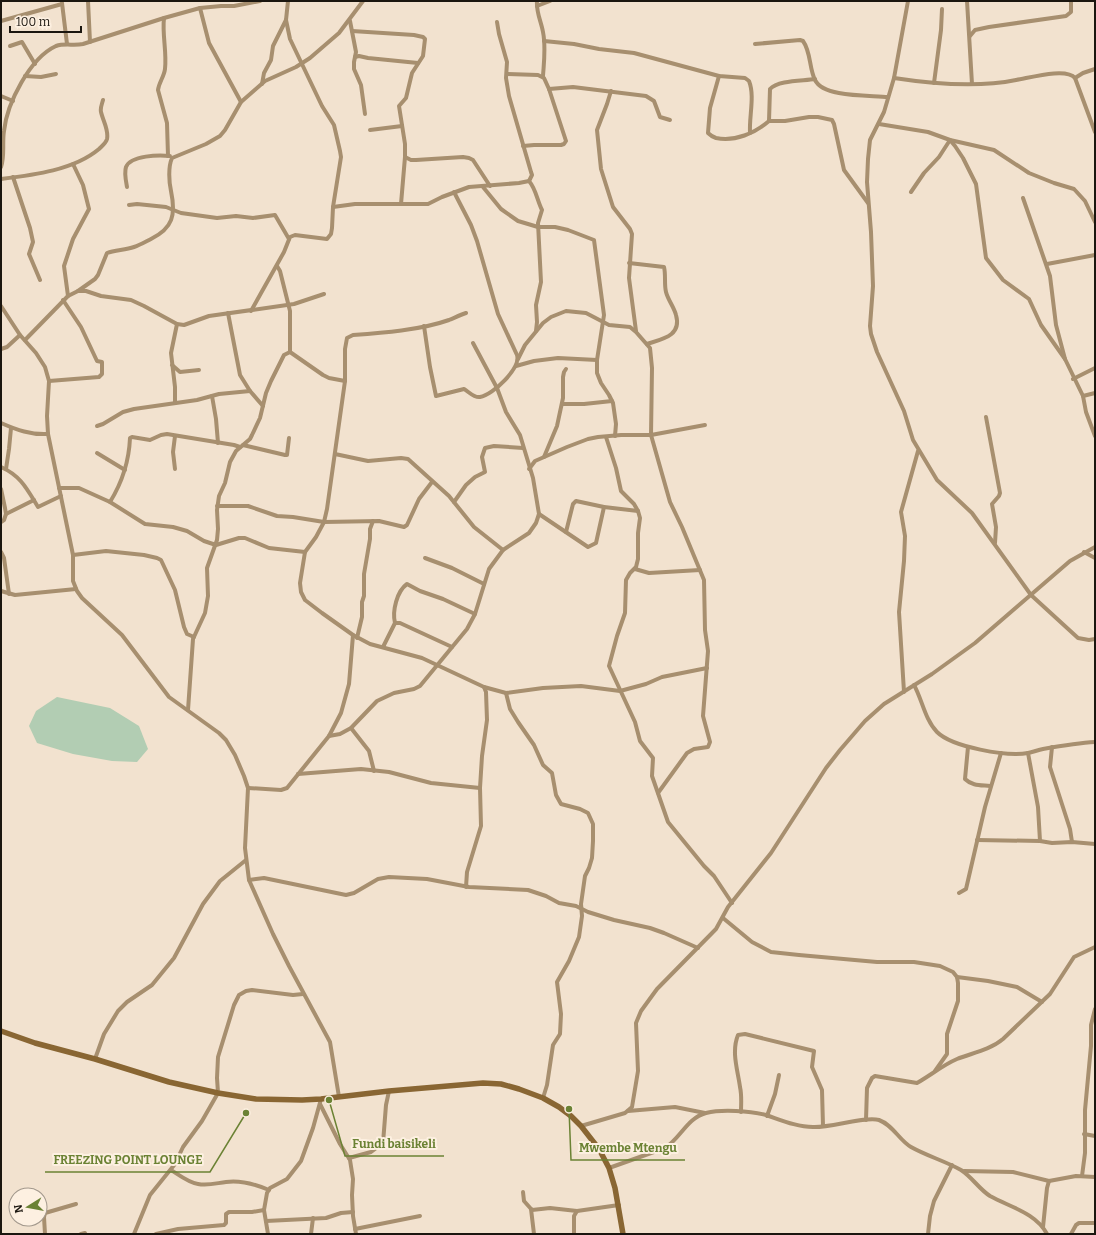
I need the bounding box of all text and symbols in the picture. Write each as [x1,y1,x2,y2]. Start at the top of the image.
scale bar [10,8,81,34]
text: 100 m [16,15,51,29]
callout: Fundi baisikeli [345,1132,444,1156]
callout: Mwembe Mtengu [571,1136,685,1160]
text: Fundi baisikeli [352,1137,436,1151]
text: Mwembe Mtengu [579,1141,677,1155]
callout: FREEZING POINT LOUNGE [45,1148,210,1172]
text: FREEZING POINT LOUNGE [54,1153,202,1167]
north arrow [8,1187,48,1227]
text: N [11,1203,26,1214]

